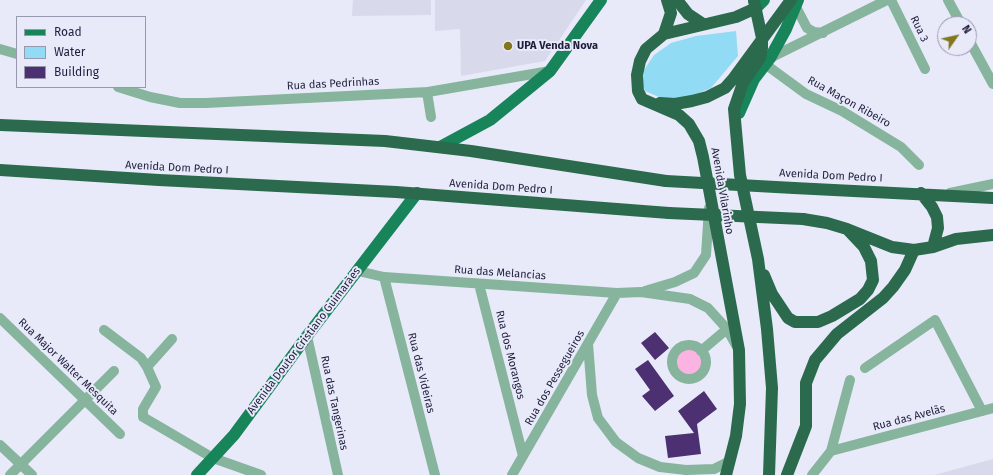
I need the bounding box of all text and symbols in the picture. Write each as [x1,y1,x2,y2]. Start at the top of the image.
street label: Rua 3 [907,14,931,44]
legend [16,16,146,88]
north arrow [937,16,977,56]
text: N [959,23,974,36]
text: Road [54,25,82,39]
place label: UPA Venda Nova [517,39,598,53]
marker: UPA Venda Nova [502,40,514,52]
text: Water [54,45,85,59]
text: Building [54,65,99,79]
street label: Rua Maçon Ribeiro [805,74,893,130]
street label: Rua das Pedrinhas [287,75,379,93]
street label: Avenida Vilarinho [708,147,736,235]
street label: Avenida Dom Pedro I [125,159,229,177]
street label: Avenida Dom Pedro I [779,167,883,185]
street label: Avenida Dom Pedro I [449,177,553,197]
street label: Rua das Melancias [454,263,546,283]
street label: Avenida Doutor Cristiano Guimarães [245,265,363,417]
street label: Rua dos Morangos [493,309,527,401]
street label: Rua Major Walter Mesquita [15,316,121,418]
street label: Rua dos Pessegueiros [522,328,588,428]
street label: Rua das Videiras [405,332,437,414]
street label: Rua das Tangerinas [318,354,350,452]
street label: Rua das Avelãs [871,402,947,434]

